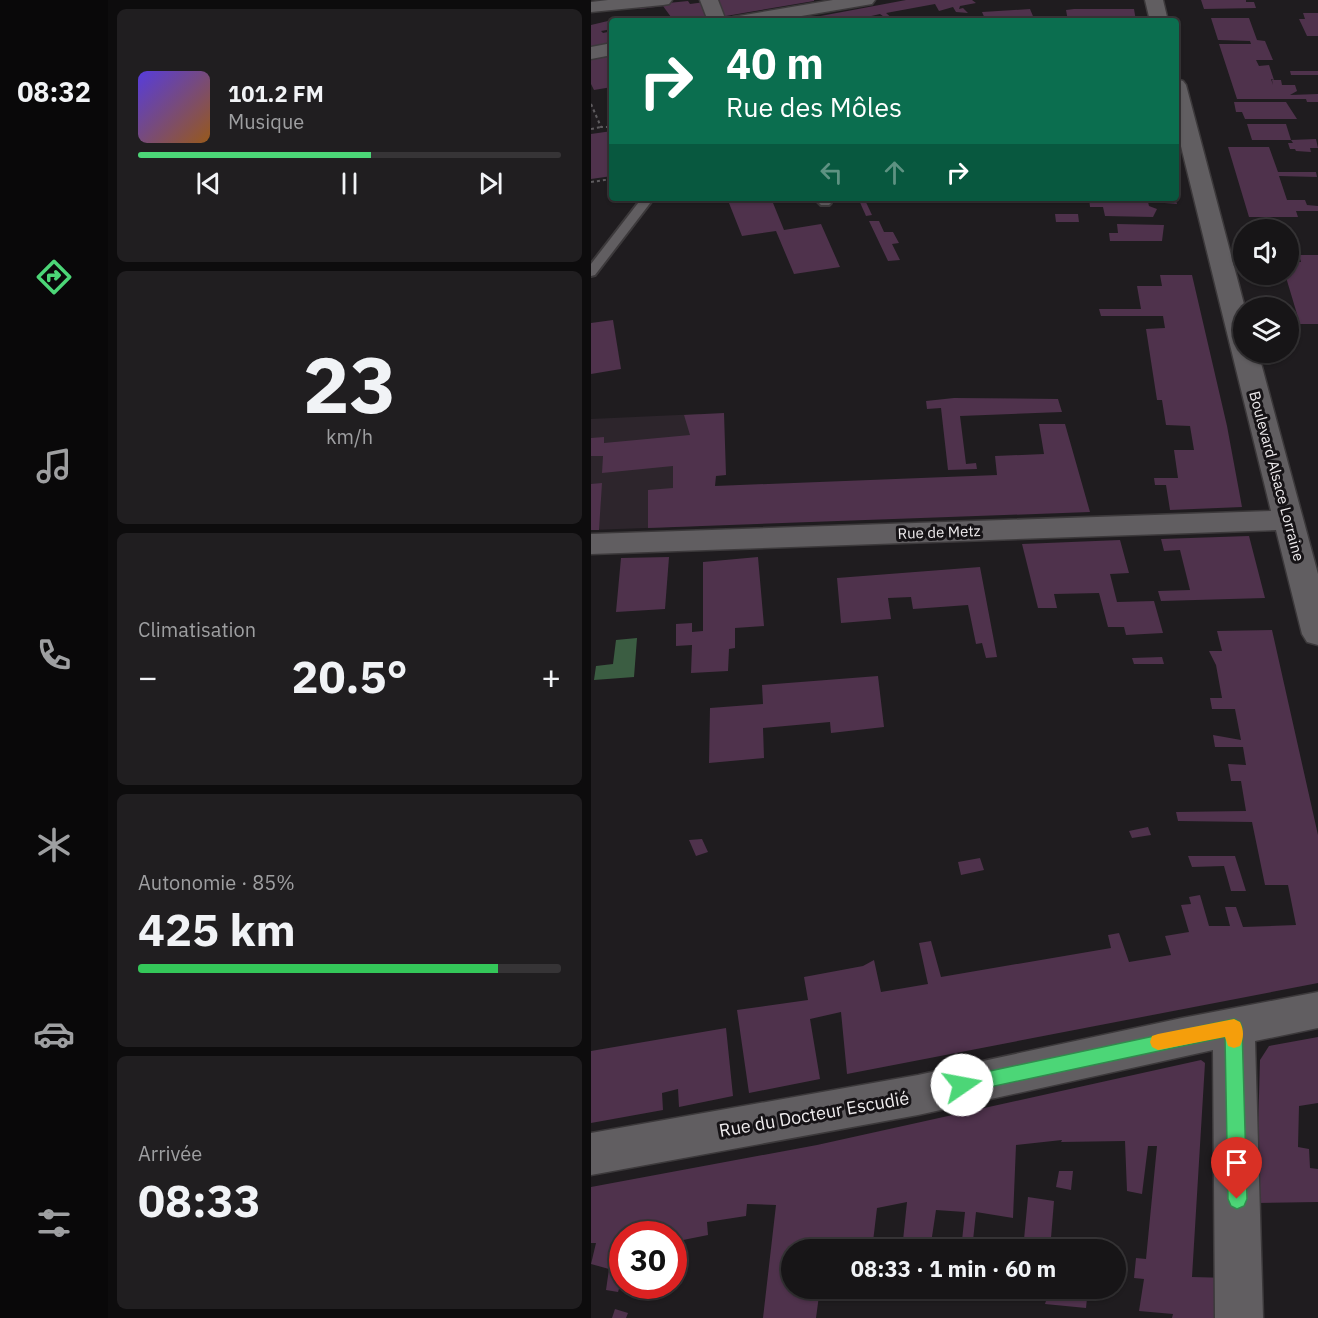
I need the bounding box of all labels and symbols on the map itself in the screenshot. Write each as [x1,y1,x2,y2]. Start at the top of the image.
street label: Boulevard Alsace Lorraine [1245,389,1309,563]
street label: Rue de Metz [897,521,981,543]
position arrow [930,1053,994,1117]
street label: Rue du Docteur Escudié [717,1086,911,1142]
pin [1211,1137,1262,1199]
speed limit sign: 30 [609,1221,687,1299]

